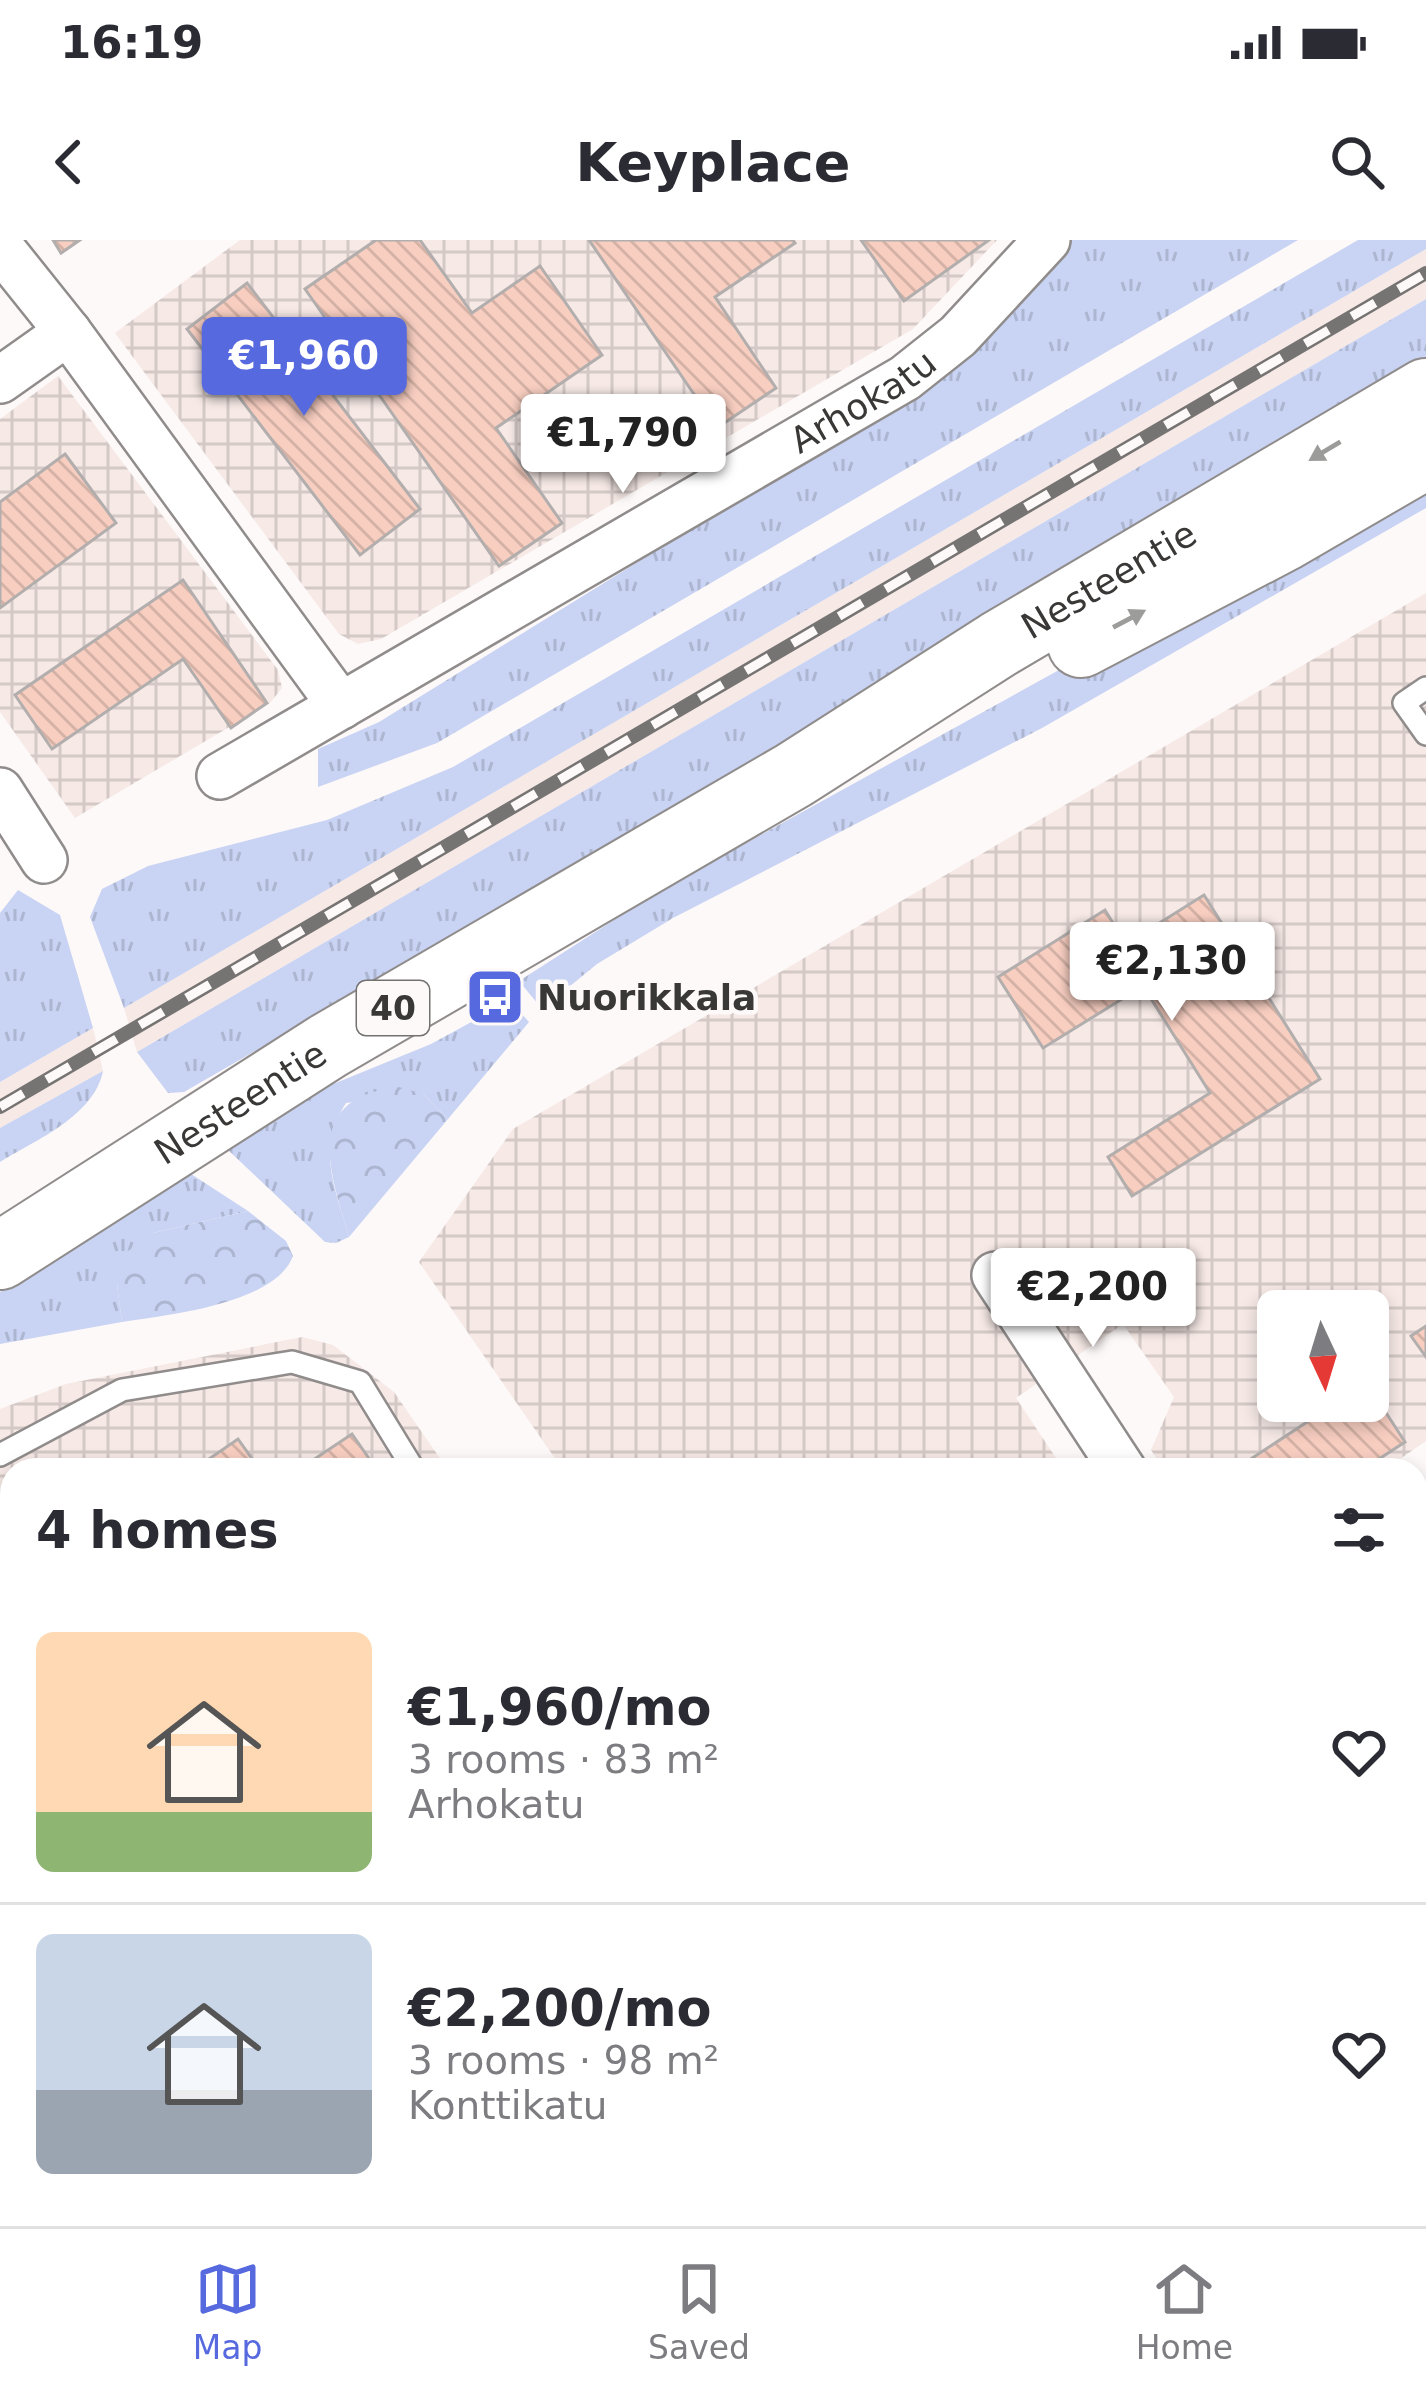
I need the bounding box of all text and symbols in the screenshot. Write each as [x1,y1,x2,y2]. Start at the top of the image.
text: 16:19 [60,16,203,69]
icon: back [36,129,102,195]
icon: search [1324,129,1390,195]
text: Keyplace [576,131,850,194]
pin: €1,960 [206,317,402,419]
text: €1,960 [229,333,379,378]
street label: Arhokatu [783,342,944,461]
pin: €1,790 [525,394,721,496]
text: €1,790 [548,410,698,455]
one-way arrow [1308,440,1342,461]
street label: Nesteentie [1014,512,1203,647]
one-way arrow [1111,609,1146,630]
pin: €2,130 [1074,922,1270,1024]
text: €2,130 [1097,938,1247,983]
bus stop icon: Nuorikkala [464,966,526,1028]
place label: Nuorikkala [537,977,756,1018]
road number: 40 [357,981,429,1035]
street label: Nesteentie [147,1033,334,1173]
pin: €2,200 [995,1248,1191,1350]
text: €2,200 [1018,1264,1168,1309]
north arrow [1257,1290,1389,1422]
map controls [1257,1290,1389,1422]
icon: filters [1326,1497,1392,1563]
text: 4 homes [36,1501,279,1560]
text: €1,960/mo [408,1678,712,1737]
icon: home [132,1680,276,1824]
icon: heart [1326,1719,1392,1785]
text: 3 rooms · 83 m² [408,1737,719,1782]
text: Arhokatu [408,1782,584,1827]
text: €2,200/mo [408,1979,712,2038]
icon: home [132,1982,276,2126]
icon: heart [1326,2021,1392,2087]
text: 3 rooms · 98 m² [408,2038,719,2083]
text: Konttikatu [408,2083,607,2128]
tab: Map [193,2256,262,2367]
tab: Saved [648,2256,750,2367]
tab: Home [1136,2256,1233,2367]

